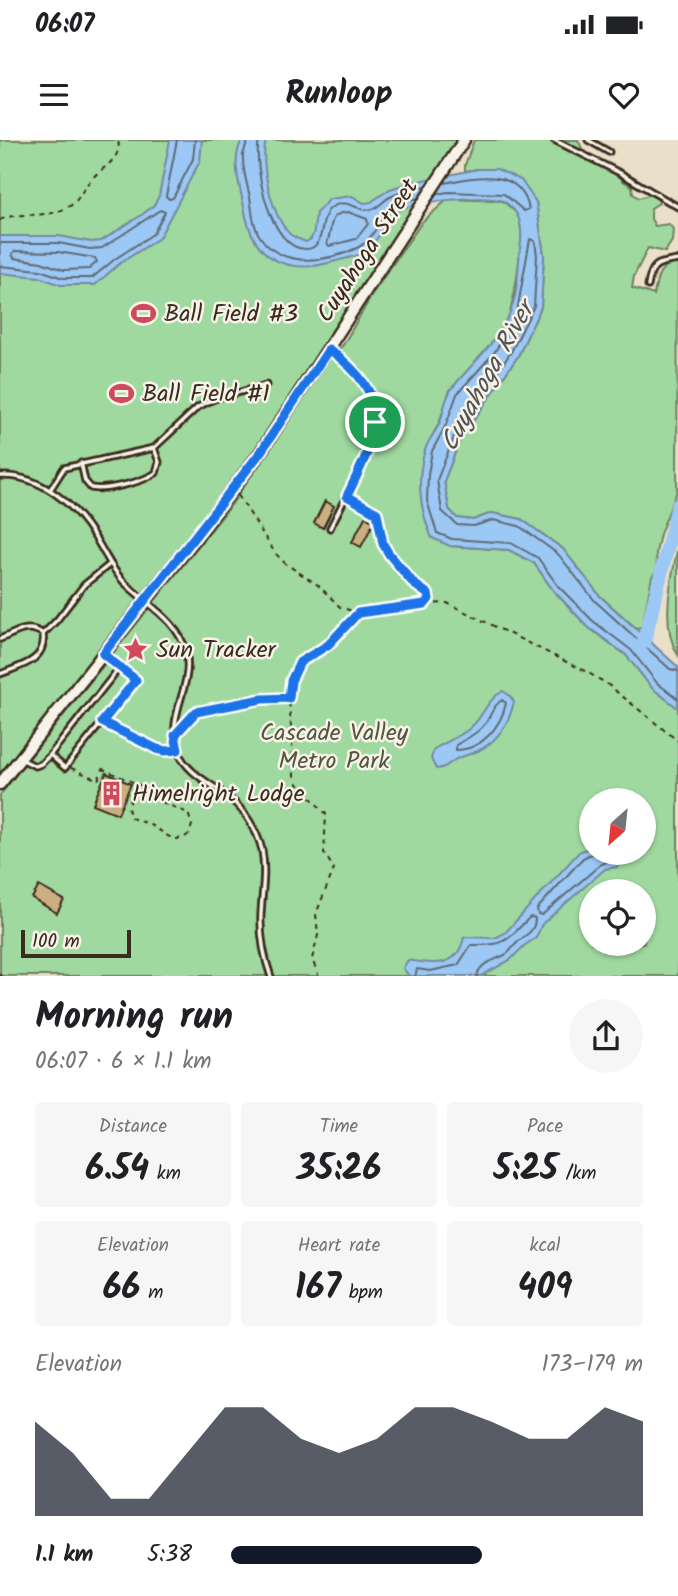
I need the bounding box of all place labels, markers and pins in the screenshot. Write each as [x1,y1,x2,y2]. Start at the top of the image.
place label: Ball Field #3 [164,295,298,334]
sports icon: Ball Field #3 [130,300,158,328]
place label: Ball Field #1 [142,375,270,414]
sports icon: Ball Field #1 [108,380,136,408]
pin [345,392,405,452]
place label: Sun Tracker [156,631,277,670]
place icon: Sun Tracker [122,636,150,664]
place label: Himelright Lodge [132,775,305,814]
building icon: Himelright Lodge [98,780,126,808]

